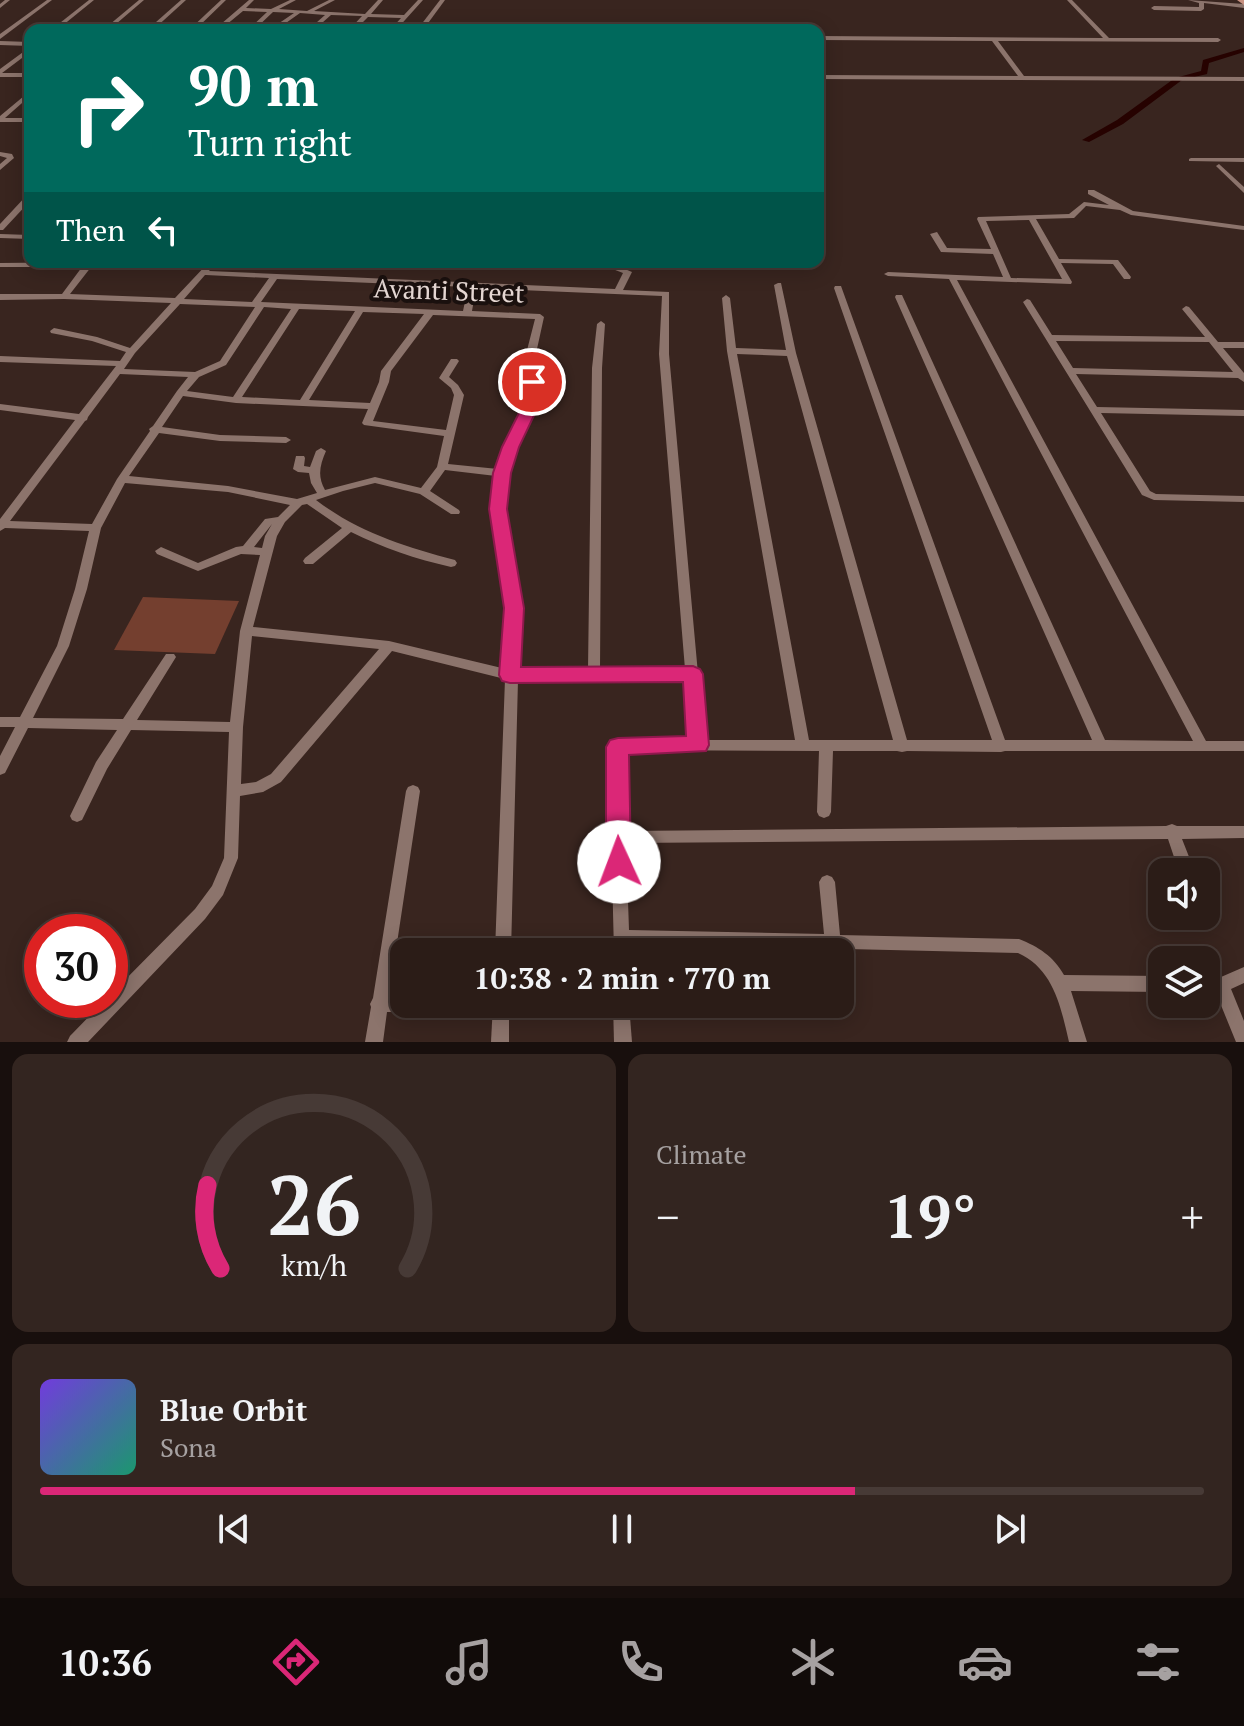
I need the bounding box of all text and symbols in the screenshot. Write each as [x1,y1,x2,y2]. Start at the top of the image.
text: 90 m [188,48,318,122]
icon: right [56,56,160,160]
text: Turn right [188,119,352,166]
icon: left [141,208,185,252]
text: Then [56,210,125,250]
street label: Avanti Street [373,270,525,310]
pin [498,348,566,416]
icon: arrive [510,360,554,404]
position arrow [577,820,661,904]
map controls [1148,858,1220,1018]
button: sound [1148,858,1220,930]
speed limit sign: 30 [24,914,128,1018]
button: layers [1148,946,1220,1018]
text: 10:38 · 2 min · 770 m [474,958,770,998]
text: Climate [656,1137,747,1171]
text: 26 [267,1149,361,1259]
text: 19° [884,1176,976,1255]
text: − [656,1187,679,1246]
text: + [1181,1187,1204,1246]
text: km/h [281,1246,347,1284]
text: Blue Orbit [160,1390,307,1430]
text: Sona [160,1430,217,1464]
icon: previous [212,1507,256,1551]
icon: pause [600,1507,644,1551]
icon: next [988,1507,1032,1551]
icon: directions [268,1634,324,1690]
icon: music [441,1634,497,1690]
icon: phone [613,1634,669,1690]
icon: climate [785,1634,841,1690]
icon: car [957,1634,1013,1690]
icon: filters [1130,1634,1186,1690]
text: 10:36 [58,1639,152,1686]

